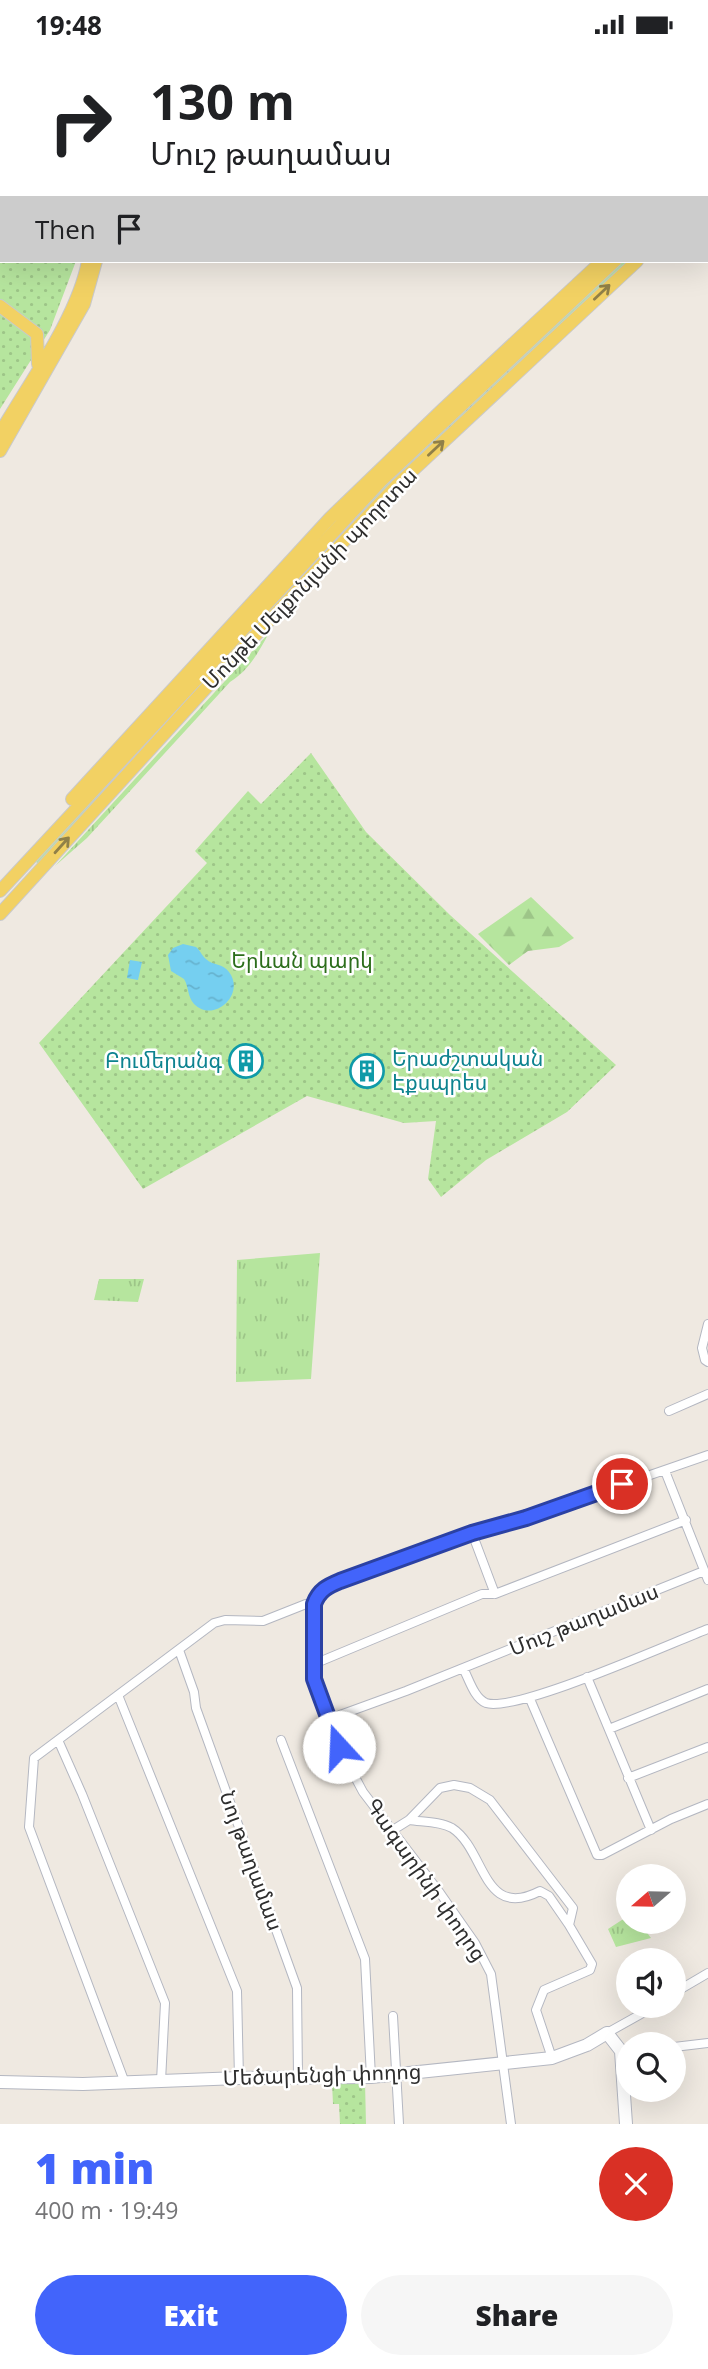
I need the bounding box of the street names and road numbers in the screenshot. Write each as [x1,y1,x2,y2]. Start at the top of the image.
street label: Մոնթե Մելքոնյանի պողոտա [196,461,423,695]
street label: Մուշ թաղամաս [505,1576,662,1662]
street label: Նոյ թաղամաս [214,1787,290,1934]
street label: Գագարինի փողոց [360,1792,494,1966]
street label: Մեծարենցի փողոց [222,2057,422,2091]

